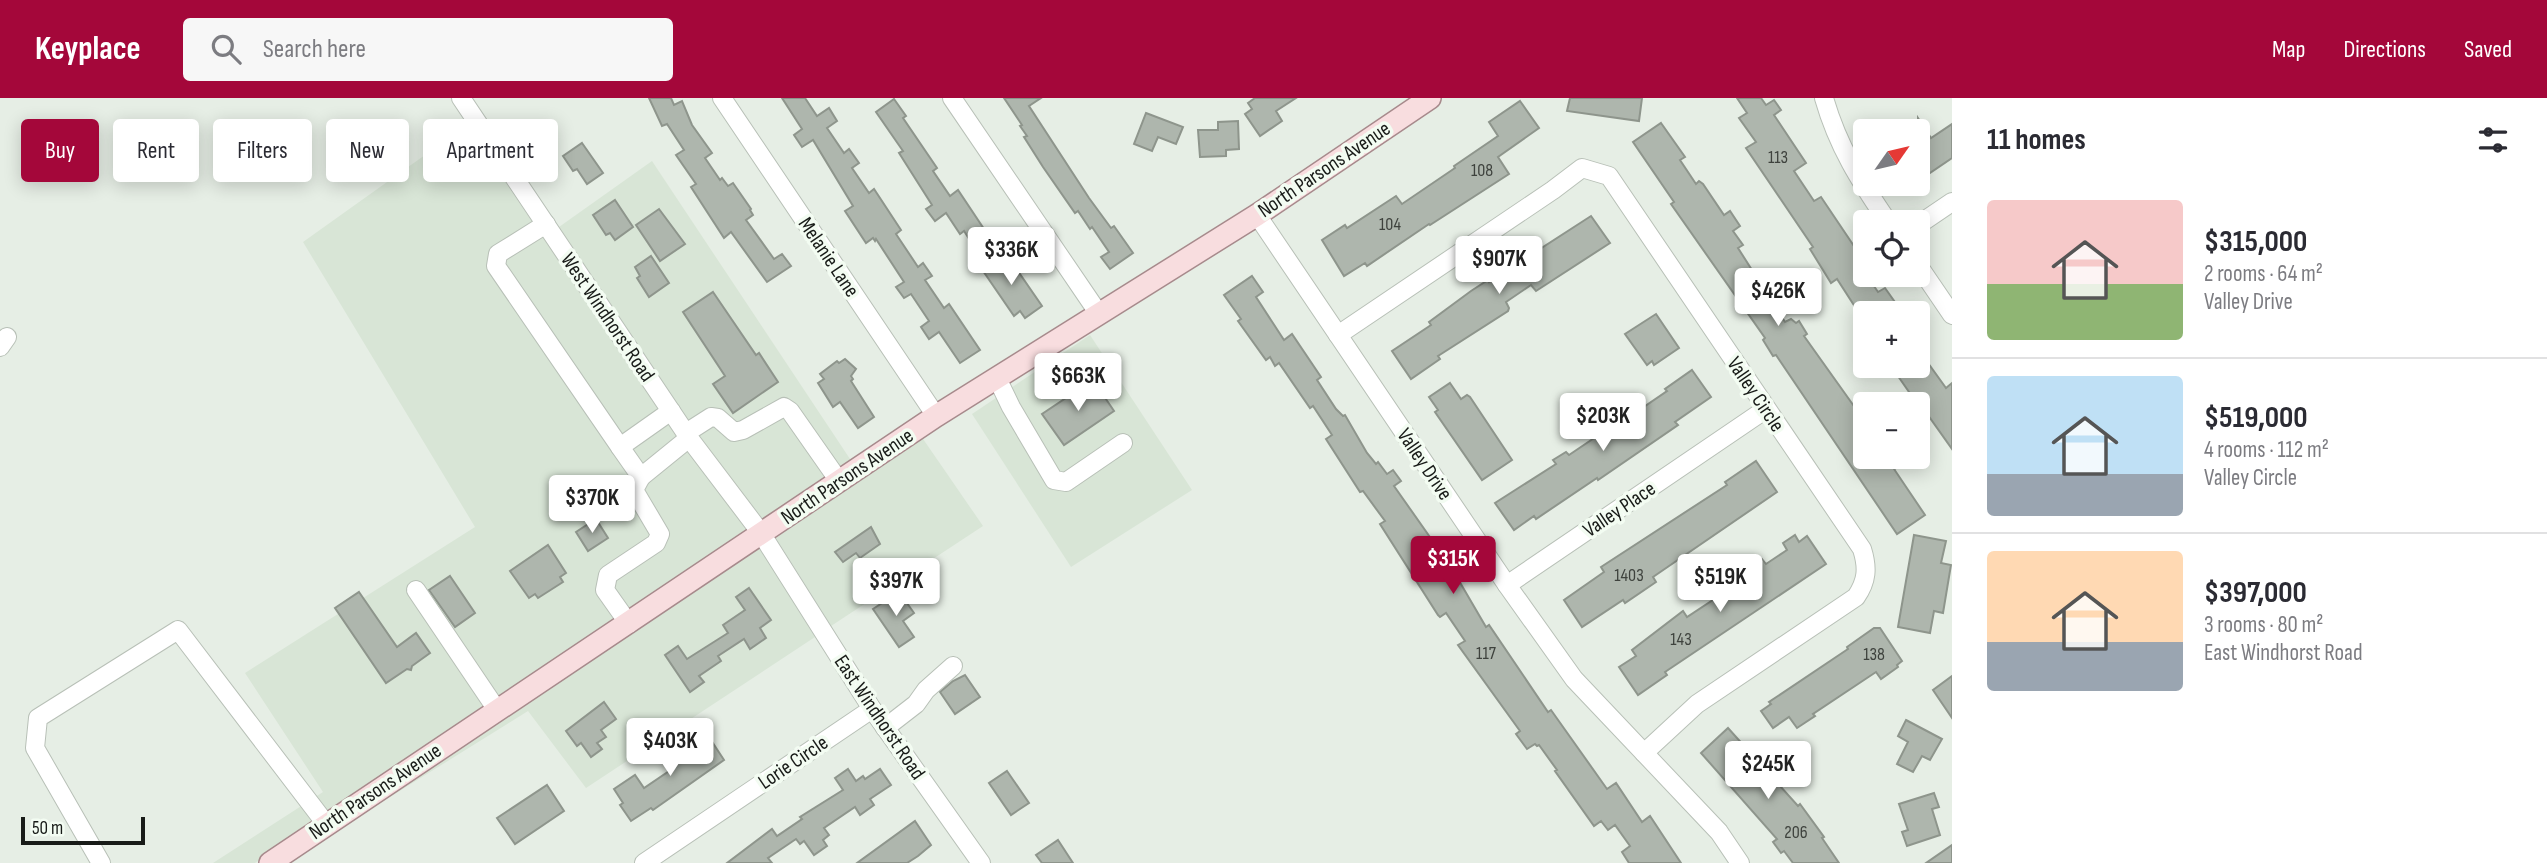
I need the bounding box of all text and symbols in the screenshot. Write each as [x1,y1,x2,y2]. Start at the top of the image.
search box [183,18,673,81]
text: Keyplace [35,29,141,69]
icon: search [207,30,245,68]
text: Search here [263,34,366,65]
text: Map [2272,35,2305,64]
text: Directions [2343,35,2426,64]
text: Saved [2464,35,2512,64]
street label: North Parsons Avenue [1253,116,1395,223]
chip: Buy [21,119,99,182]
chip: Rent [113,119,199,182]
chip: Filters [213,119,312,182]
chip: New [326,119,409,182]
chip: Apartment [423,119,558,182]
north arrow [1853,119,1930,196]
map controls [1853,119,1930,469]
icon: filters [2474,121,2512,159]
text: 11 homes [1987,122,2086,158]
house number: 113 [1768,147,1788,168]
house number: 108 [1471,160,1493,181]
button: locate [1853,210,1930,287]
street label: Melanie Lane [793,213,864,302]
house number: 104 [1379,214,1401,235]
text: $315,000 [2204,224,2307,260]
pin: $336K [962,228,1060,287]
icon: home [2043,228,2127,312]
text: $336K [984,236,1038,264]
pin: $907K [1450,236,1548,296]
text: $907K [1471,245,1527,273]
street label: West Windhorst Road [555,248,660,386]
text: 2 rooms · 64 m² [2204,260,2323,288]
pin: $426K [1729,268,1827,328]
text: $426K [1751,277,1805,305]
text: Valley Drive [2204,288,2293,316]
button: + [1853,301,1930,378]
street label: Valley Circle [1721,352,1790,436]
pin: $663K [1029,354,1127,413]
text: $663K [1050,362,1106,390]
button: − [1853,392,1930,469]
pin: $203K [1554,394,1652,453]
text: $519,000 [2204,400,2308,436]
text: $203K [1576,402,1630,430]
icon: home [2043,404,2127,488]
street label: North Parsons Avenue [776,423,918,530]
street label: Valley Drive [1392,424,1458,505]
text: 4 rooms · 112 m² [2204,436,2329,464]
text: Valley Circle [2204,464,2297,492]
pin: $370K [543,476,641,535]
street label: Valley Place [1578,476,1660,543]
text: $370K [565,484,619,512]
pin: $315K [1404,536,1502,596]
text: $315K [1427,545,1479,573]
pin: $519K [1671,554,1769,614]
pin: $397K [847,559,945,618]
text: $519K [1693,563,1747,591]
house number: 1403 [1614,565,1644,586]
text: $397K [869,567,923,595]
text: $397,000 [2204,575,2307,611]
icon: home [2043,579,2127,663]
text: 3 rooms · 80 m² [2204,611,2323,639]
house number: 143 [1670,629,1692,650]
text: East Windhorst Road [2204,639,2363,667]
house number: 117 [1476,643,1497,664]
house number: 138 [1863,644,1885,665]
street label: East Windhorst Road [829,650,930,784]
pin: $403K [621,718,719,778]
text: $403K [642,727,698,755]
street label: Lorie Circle [754,730,833,795]
street label: North Parsons Avenue [304,738,446,845]
pin: $245K [1719,742,1817,801]
text: $245K [1741,750,1795,778]
scale bar [21,814,145,846]
text: 50 m [32,817,63,840]
house number: 206 [1784,822,1808,843]

